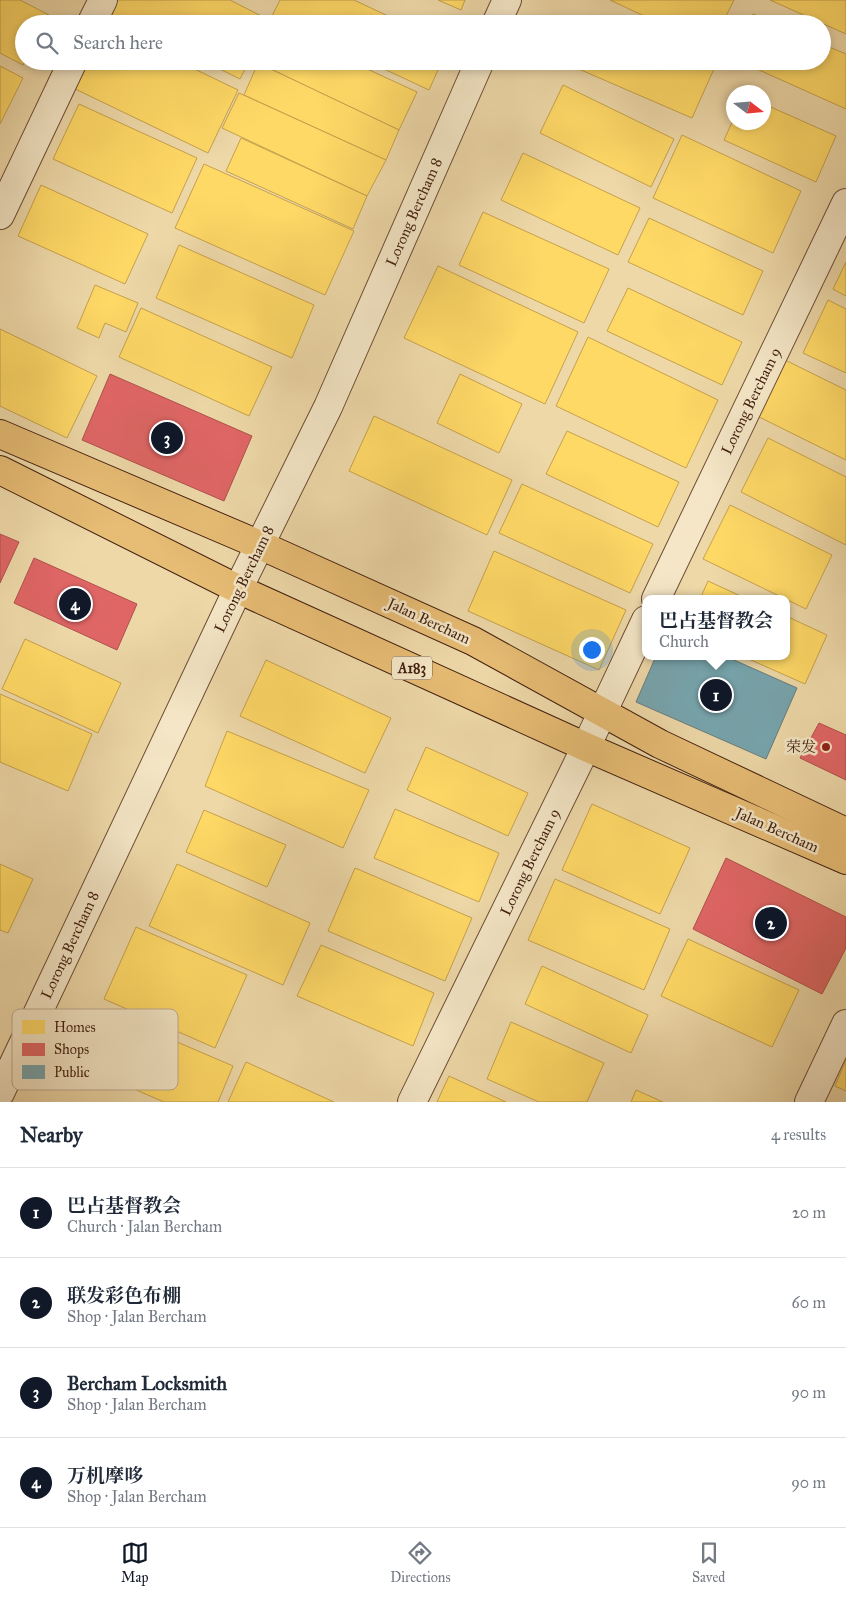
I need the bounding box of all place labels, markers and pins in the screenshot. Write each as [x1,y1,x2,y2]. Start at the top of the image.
pin: 3 [151,419,183,457]
pin: 4 [59,585,91,623]
pin: 1 [700,676,732,714]
place label: 荣发 [786,738,816,756]
marker: 荣发 [820,741,832,753]
pin: 2 [755,904,787,942]

